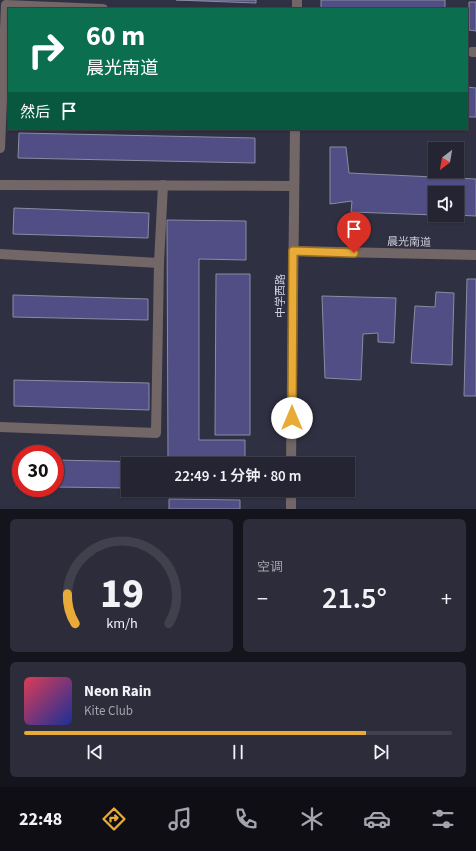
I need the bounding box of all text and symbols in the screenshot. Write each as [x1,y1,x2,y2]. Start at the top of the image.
text: 60 m [86,16,145,56]
icon: right [20,24,72,76]
text: 晨光南道 [86,56,158,81]
icon: arrive [58,100,80,122]
text: 然后 [20,102,50,123]
north arrow [428,142,464,178]
map controls [428,142,464,222]
button: sound [428,186,464,222]
pin [337,212,371,253]
icon: arrive [343,218,365,240]
street label: 晨光南道 [387,234,431,250]
street label: 中学西路 [273,274,288,318]
position arrow [271,397,313,439]
speed limit sign: 30 [12,445,64,497]
text: 22:49 · 1 分钟 · 80 m [175,466,301,487]
text: 空调 [257,558,283,576]
text: 19 [100,563,143,623]
text: 21.5° [322,577,387,620]
text: − [257,583,268,615]
text: + [441,583,452,615]
text: km/h [106,612,137,633]
text: Neon Rain [84,681,151,702]
text: Kite Club [84,702,133,720]
icon: previous [84,741,106,763]
icon: pause [227,741,249,763]
icon: next [370,741,392,763]
icon: directions [100,805,128,833]
icon: music [166,805,194,833]
icon: phone [232,805,260,833]
icon: climate [298,805,326,833]
icon: car [363,805,391,833]
icon: filters [429,805,457,833]
text: 22:48 [19,807,62,832]

